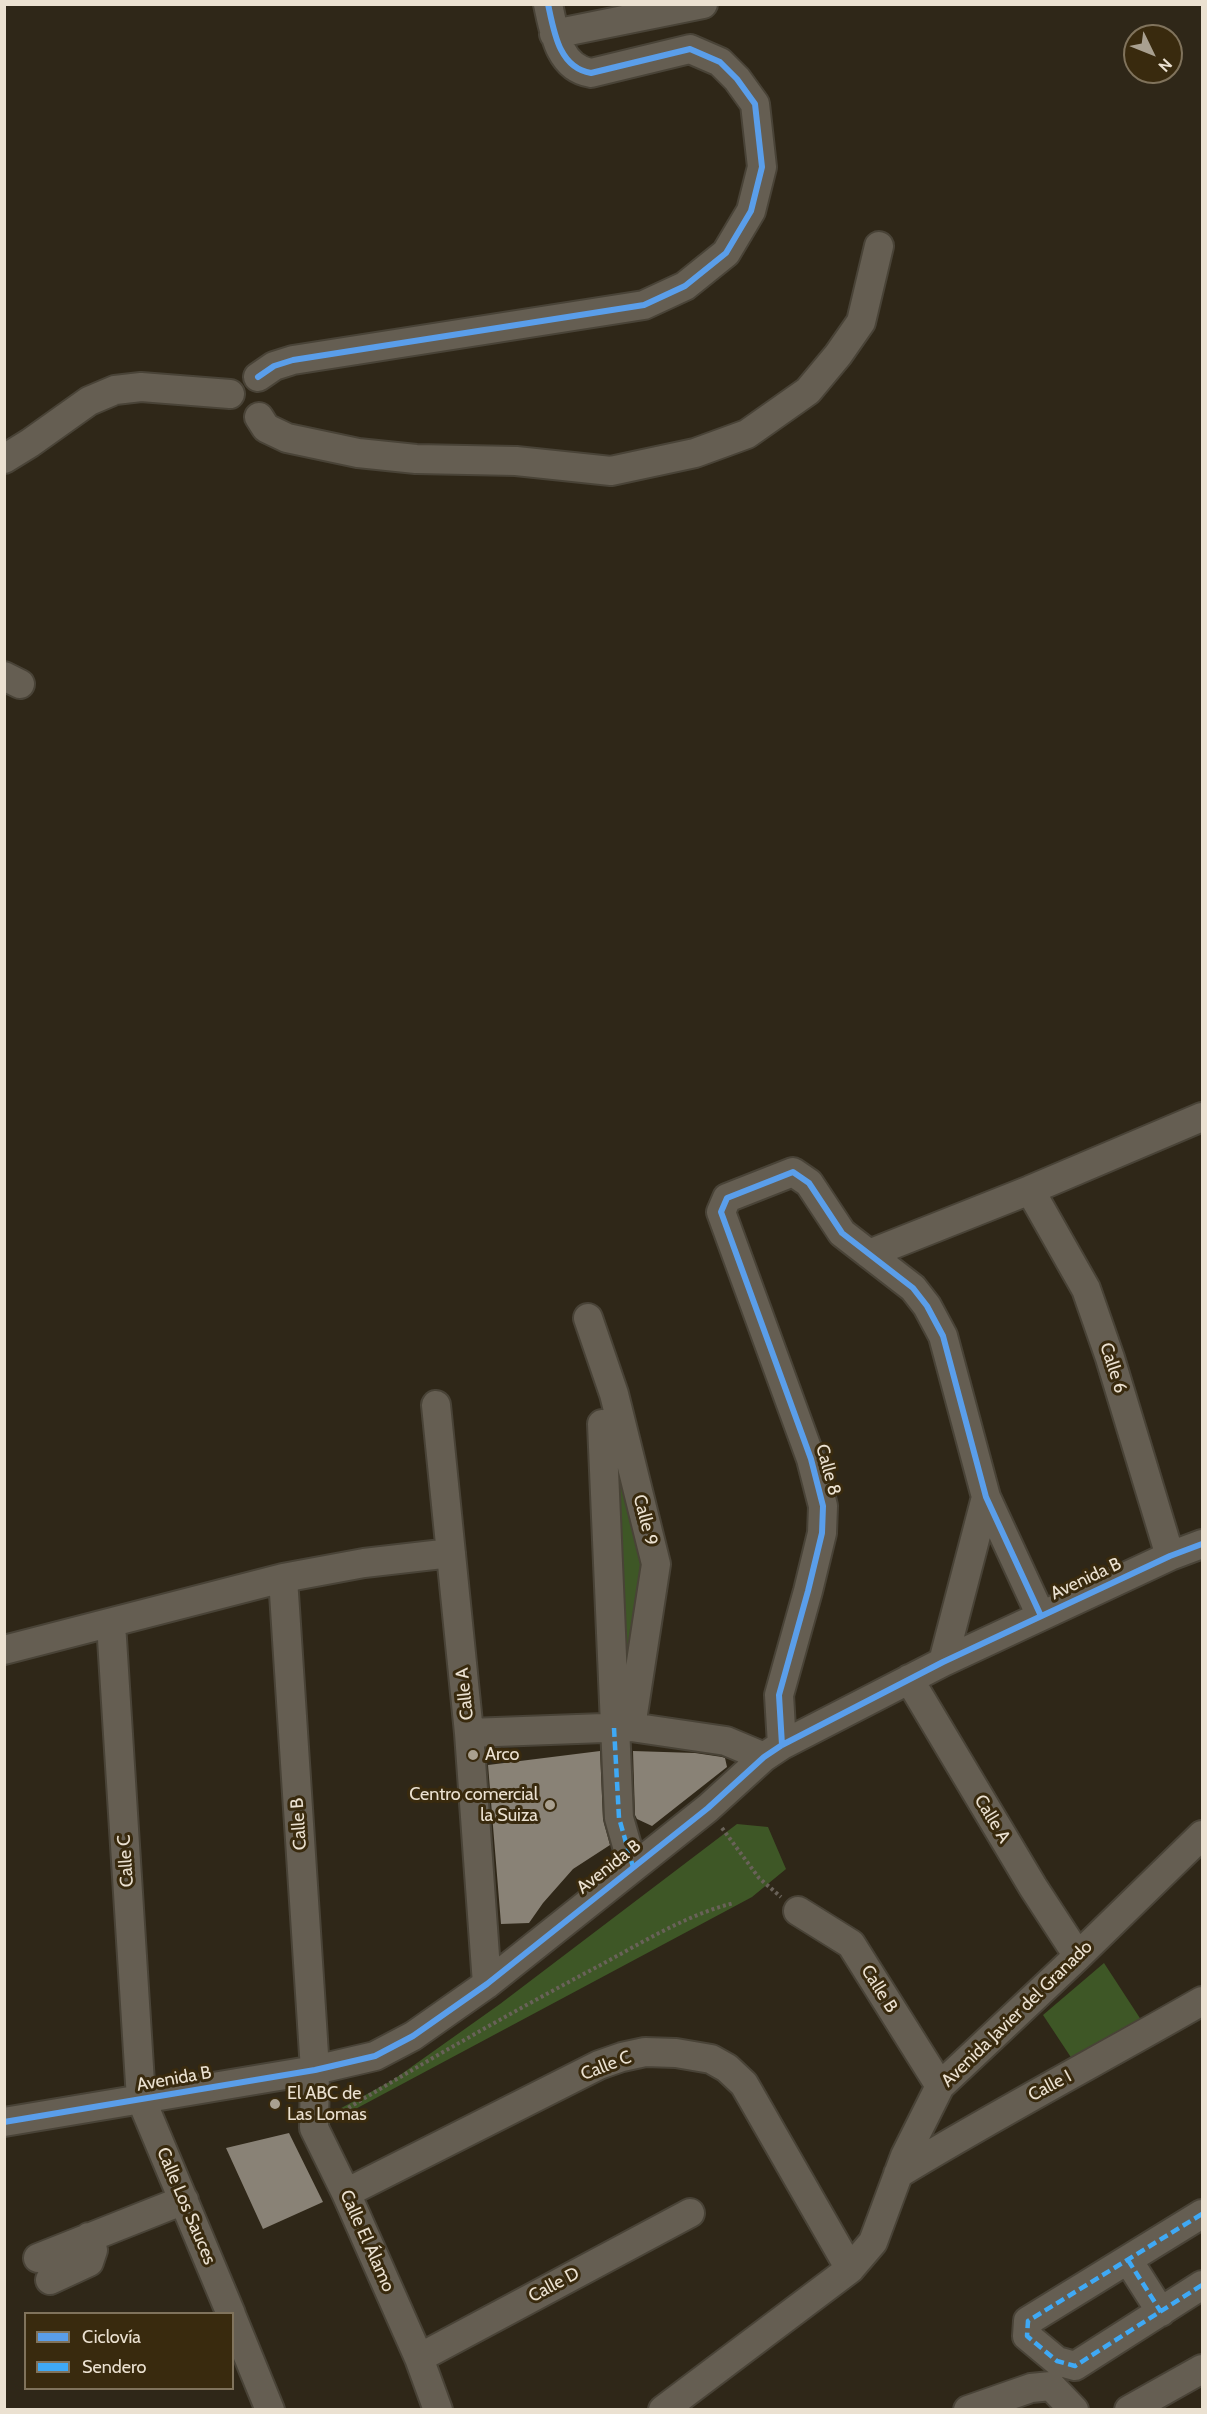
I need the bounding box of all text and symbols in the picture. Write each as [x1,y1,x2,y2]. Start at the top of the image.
north arrow [1123,24,1183,84]
text: N [1154,55,1176,76]
street label: Calle 6 [1095,1340,1131,1396]
street label: Calle 8 [811,1442,845,1498]
street label: Calle 9 [628,1492,662,1548]
street label: Avenida B [1047,1553,1125,1605]
street label: Calle A [452,1667,478,1721]
place label: Arco [485,1744,519,1766]
marker: Arco [466,1748,480,1762]
place label: Centro comercial la Suiza [409,1784,538,1826]
street label: Calle A [969,1791,1015,1847]
street label: Calle B [286,1797,312,1851]
marker: Centro comercial la Suiza [543,1798,557,1812]
street label: Calle C [113,1834,139,1888]
street label: Avenida B [573,1835,645,1899]
street label: Avenida Javier del Granado [937,1936,1097,2092]
street label: Calle B [856,1961,902,2017]
street label: Calle C [578,2047,634,2085]
street label: Avenida B [135,2062,213,2096]
street label: Calle I [1025,2066,1075,2106]
place label: El ABC de Las Lomas [287,2083,367,2126]
marker: El ABC de Las Lomas [268,2097,282,2111]
street label: Calle Los Sauces [152,2144,220,2268]
street label: Calle El Álamo [335,2187,399,2295]
street label: Calle D [525,2263,583,2307]
legend [24,2312,234,2390]
text: Ciclovía [82,2326,141,2348]
text: Sendero [82,2356,146,2378]

